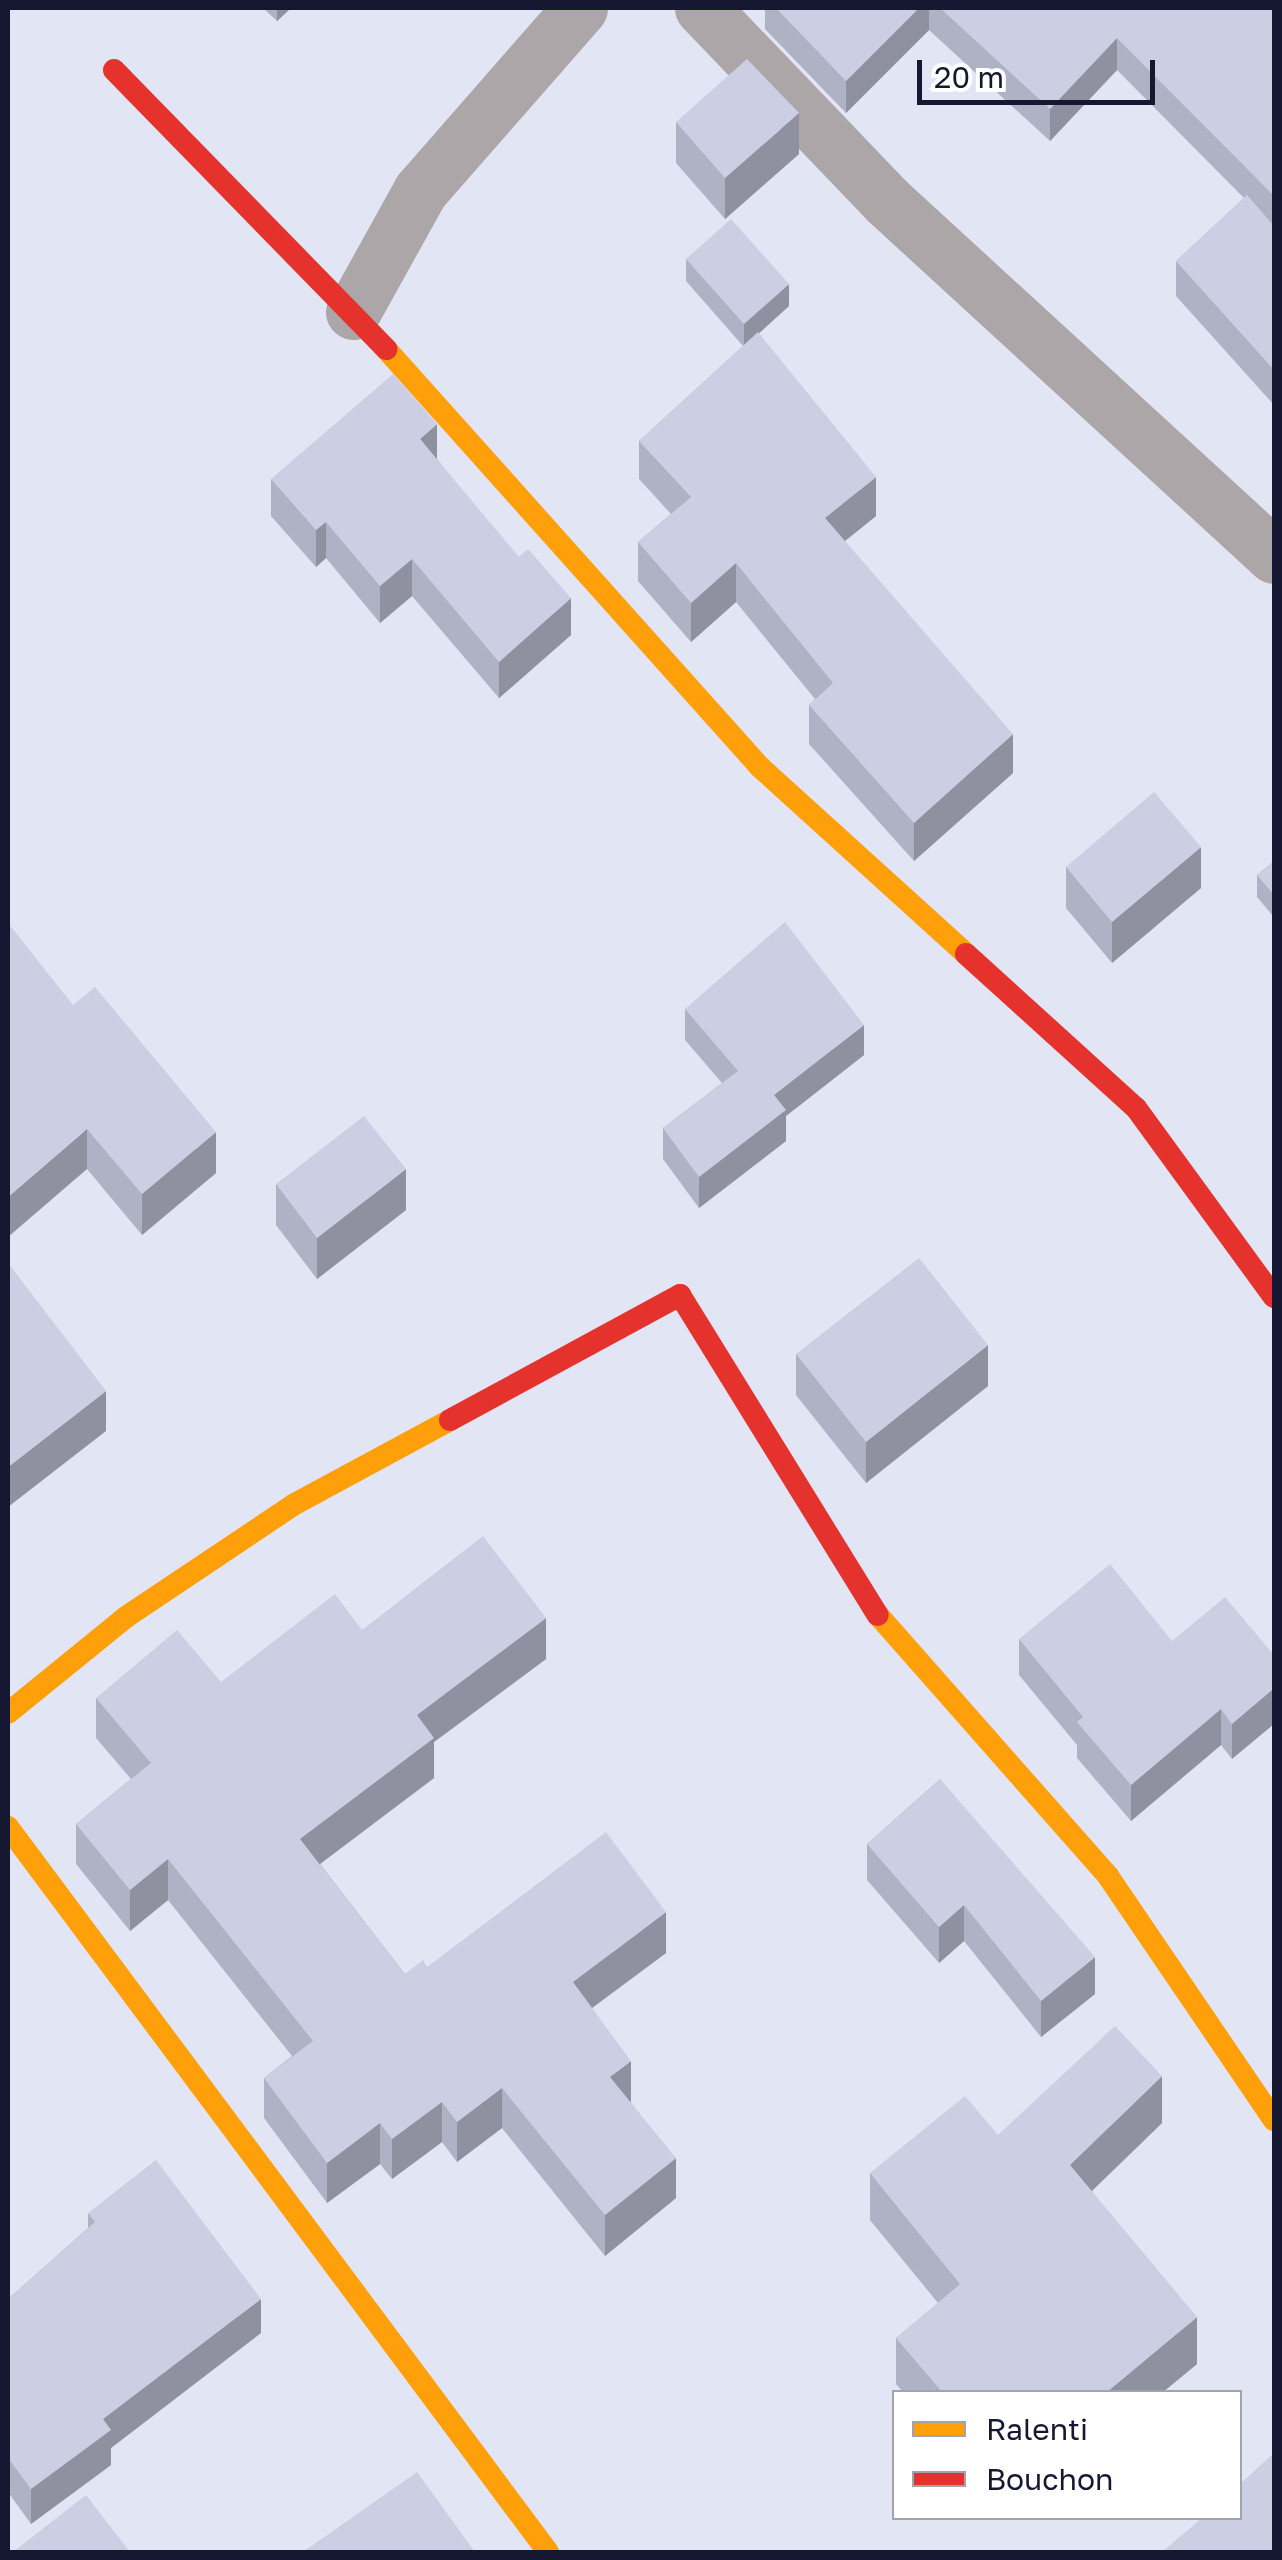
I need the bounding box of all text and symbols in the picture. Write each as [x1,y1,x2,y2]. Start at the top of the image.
scale bar [922,40,1160,102]
text: 20 m [934,59,1004,95]
legend [892,2390,1242,2520]
text: Ralenti [986,2411,1088,2447]
text: Bouchon [986,2461,1114,2497]

